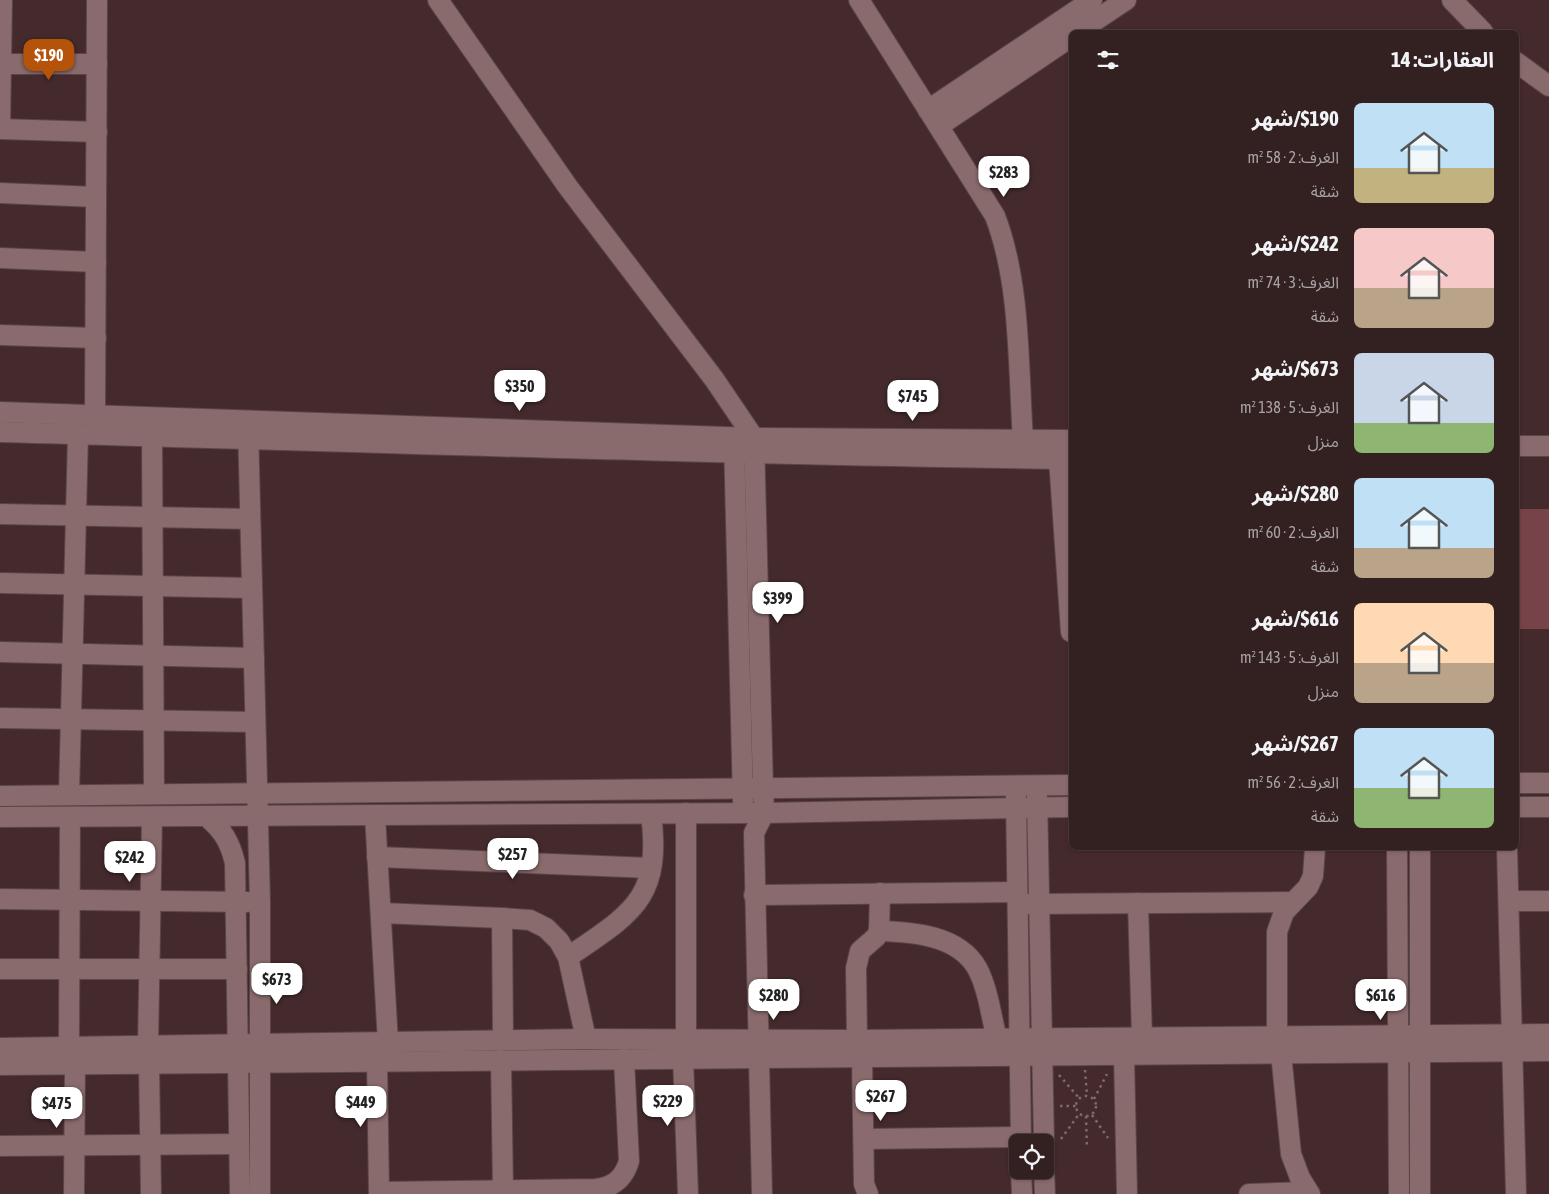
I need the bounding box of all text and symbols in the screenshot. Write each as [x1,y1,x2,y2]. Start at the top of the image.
pin: $190 [19,38,79,81]
text: $190 [34,46,64,64]
icon: filters [1094,46,1122,74]
text: العقارات: 14 [1391,47,1494,71]
text: $190/شهر [1252,106,1339,130]
icon: home [1394,123,1454,183]
text: الغرف: 2 · 58 m² [1247,148,1339,166]
pin: $283 [974,156,1034,198]
text: $283 [989,163,1019,181]
text: شقة [1311,182,1339,200]
text: $242/شهر [1252,231,1339,255]
icon: home [1394,248,1454,308]
text: الغرف: 3 · 74 m² [1247,273,1339,291]
text: شقة [1311,307,1339,325]
text: $673/شهر [1252,356,1339,380]
pin: $350 [490,370,550,412]
icon: home [1394,373,1454,433]
text: $350 [505,377,535,395]
pin: $745 [883,380,943,422]
text: $745 [898,387,928,405]
text: الغرف: 5 · 138 m² [1240,398,1339,416]
text: منزل [1308,432,1339,450]
text: $280/شهر [1252,481,1339,505]
icon: home [1394,498,1454,558]
text: الغرف: 2 · 60 m² [1247,523,1339,541]
text: شقة [1311,557,1339,575]
pin: $399 [748,582,808,624]
text: $399 [763,589,793,607]
text: $616/شهر [1252,606,1339,630]
icon: home [1394,623,1454,683]
text: الغرف: 5 · 143 m² [1240,648,1339,666]
text: منزل [1308,682,1339,700]
text: $267/شهر [1252,731,1339,755]
icon: home [1394,748,1454,808]
text: الغرف: 2 · 56 m² [1247,773,1339,791]
text: شقة [1311,807,1339,825]
pin: $257 [483,838,543,880]
pin: $242 [100,840,160,883]
text: $257 [498,845,528,863]
text: $242 [115,848,145,866]
pin: $673 [247,962,307,1005]
text: $673 [262,970,292,988]
pin: $280 [744,978,804,1021]
pin: $616 [1351,978,1411,1021]
text: $280 [759,986,789,1004]
text: $616 [1366,986,1396,1004]
pin: $267 [851,1080,911,1122]
pin: $229 [638,1084,698,1127]
pin: $475 [27,1086,87,1129]
pin: $449 [331,1086,391,1128]
text: $267 [866,1087,896,1105]
text: $229 [653,1092,683,1110]
text: $449 [346,1093,376,1111]
text: $475 [42,1094,72,1112]
map controls [1009,1134,1054,1179]
button: locate [1009,1134,1054,1179]

